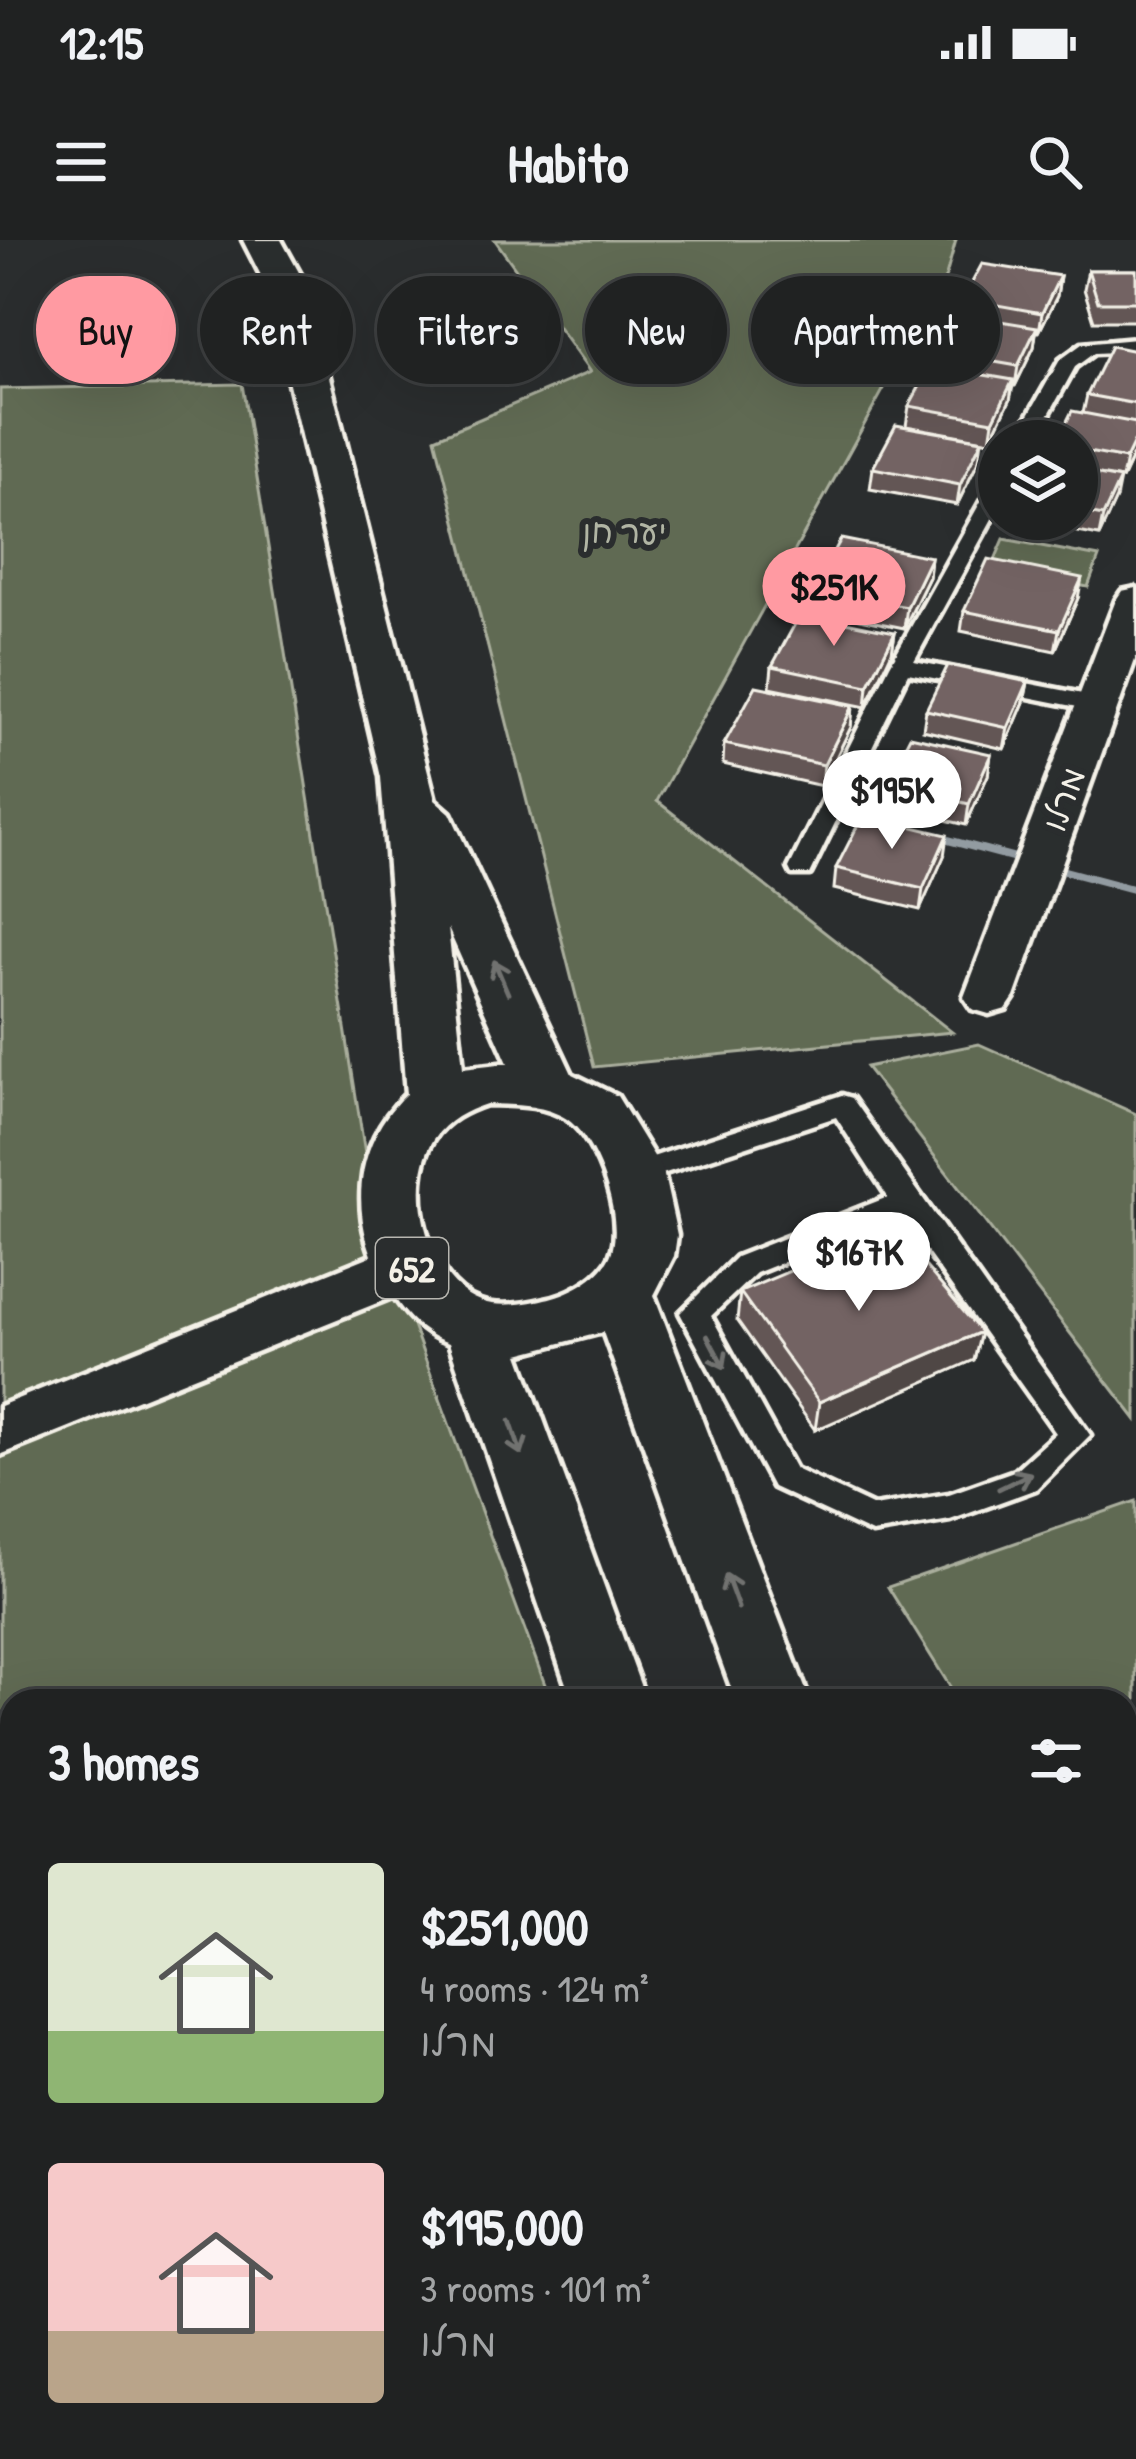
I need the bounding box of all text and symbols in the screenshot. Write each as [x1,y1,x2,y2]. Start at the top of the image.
text: 12:15 [60,12,143,73]
text: Habito [507,126,629,199]
icon: menu [48,129,114,195]
icon: search [1022,129,1088,195]
chip: Buy [36,276,176,384]
chip: Rent [200,276,353,384]
chip: Filters [377,276,561,384]
chip: New [585,276,727,384]
chip: Apartment [751,276,1000,384]
map controls [978,420,1098,540]
button: layers [978,420,1098,540]
park label: יער חן [582,509,666,553]
pin: $251K [750,547,918,649]
text: $251K [789,559,879,612]
pin: $195K [808,750,976,852]
street label: מרלו [1031,761,1095,837]
text: $195K [849,762,935,815]
one-way arrow [489,959,510,996]
pin: $167K [775,1212,943,1314]
text: $167K [814,1224,904,1277]
road number: 652 [376,1238,448,1298]
one-way arrow [705,1334,728,1369]
one-way arrow [507,1419,528,1456]
one-way arrow [996,1469,1032,1491]
one-way arrow [720,1574,741,1611]
text: 3 homes [48,1727,199,1796]
icon: filters [1023,1728,1089,1794]
text: $251,000 [420,1892,589,1961]
icon: home [144,1911,288,2055]
text: 4 rooms · 124 m² [420,1961,649,2014]
text: מרלו [420,2015,497,2068]
text: $195,000 [420,2192,584,2261]
icon: home [144,2211,288,2355]
text: 3 rooms · 101 m² [420,2261,650,2314]
text: מרלו [420,2315,497,2368]

